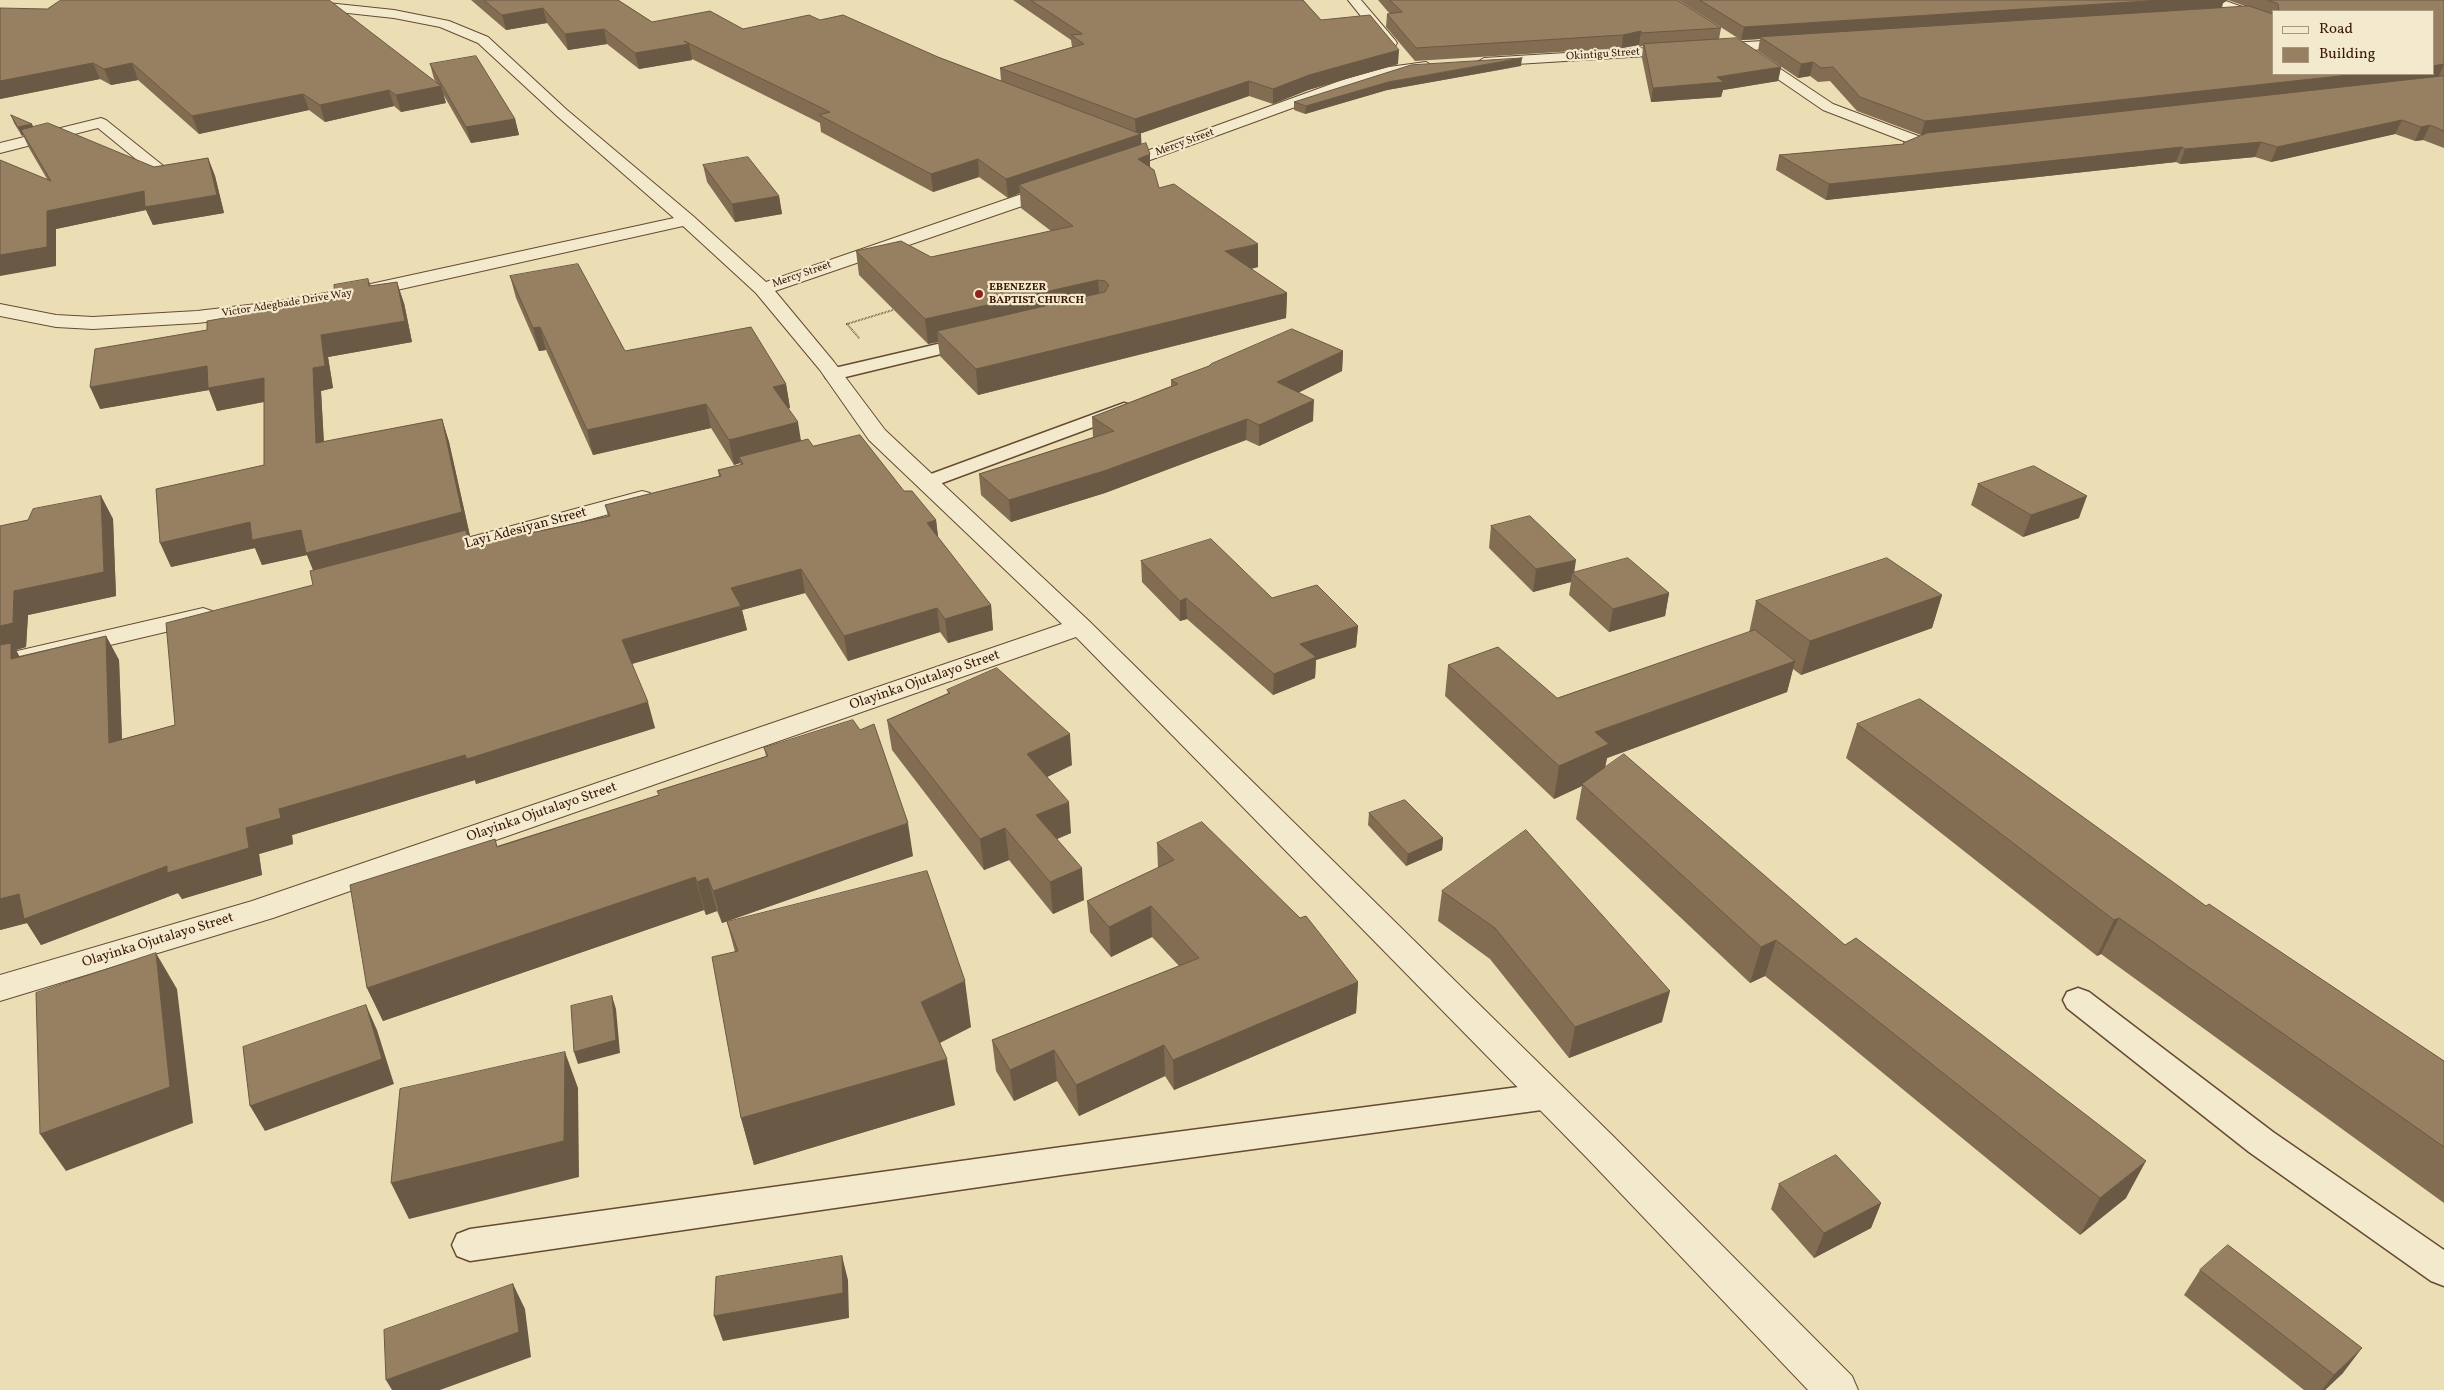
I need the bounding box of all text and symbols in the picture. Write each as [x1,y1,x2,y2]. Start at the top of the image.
legend [2272,10,2434,75]
text: Road [2319,19,2353,40]
text: Building [2319,44,2375,65]
street label: Okintigu Street [1566,46,1640,64]
street label: Mercy Street [1154,126,1216,160]
street label: Mercy Street [771,259,833,291]
place label: EBENEZER BAPTIST CHURCH [989,281,1084,307]
street label: Victor Adegbade Drive Way [221,287,353,321]
marker: EBENEZER BAPTIST CHURCH [973,288,985,300]
street label: Layi Adesiyan Street [463,505,589,553]
street label: Olayinka Ojutalayo Street [848,647,1002,715]
street label: Olayinka Ojutalayo Street [465,779,619,847]
street label: Olayinka Ojutalayo Street [80,910,236,972]

